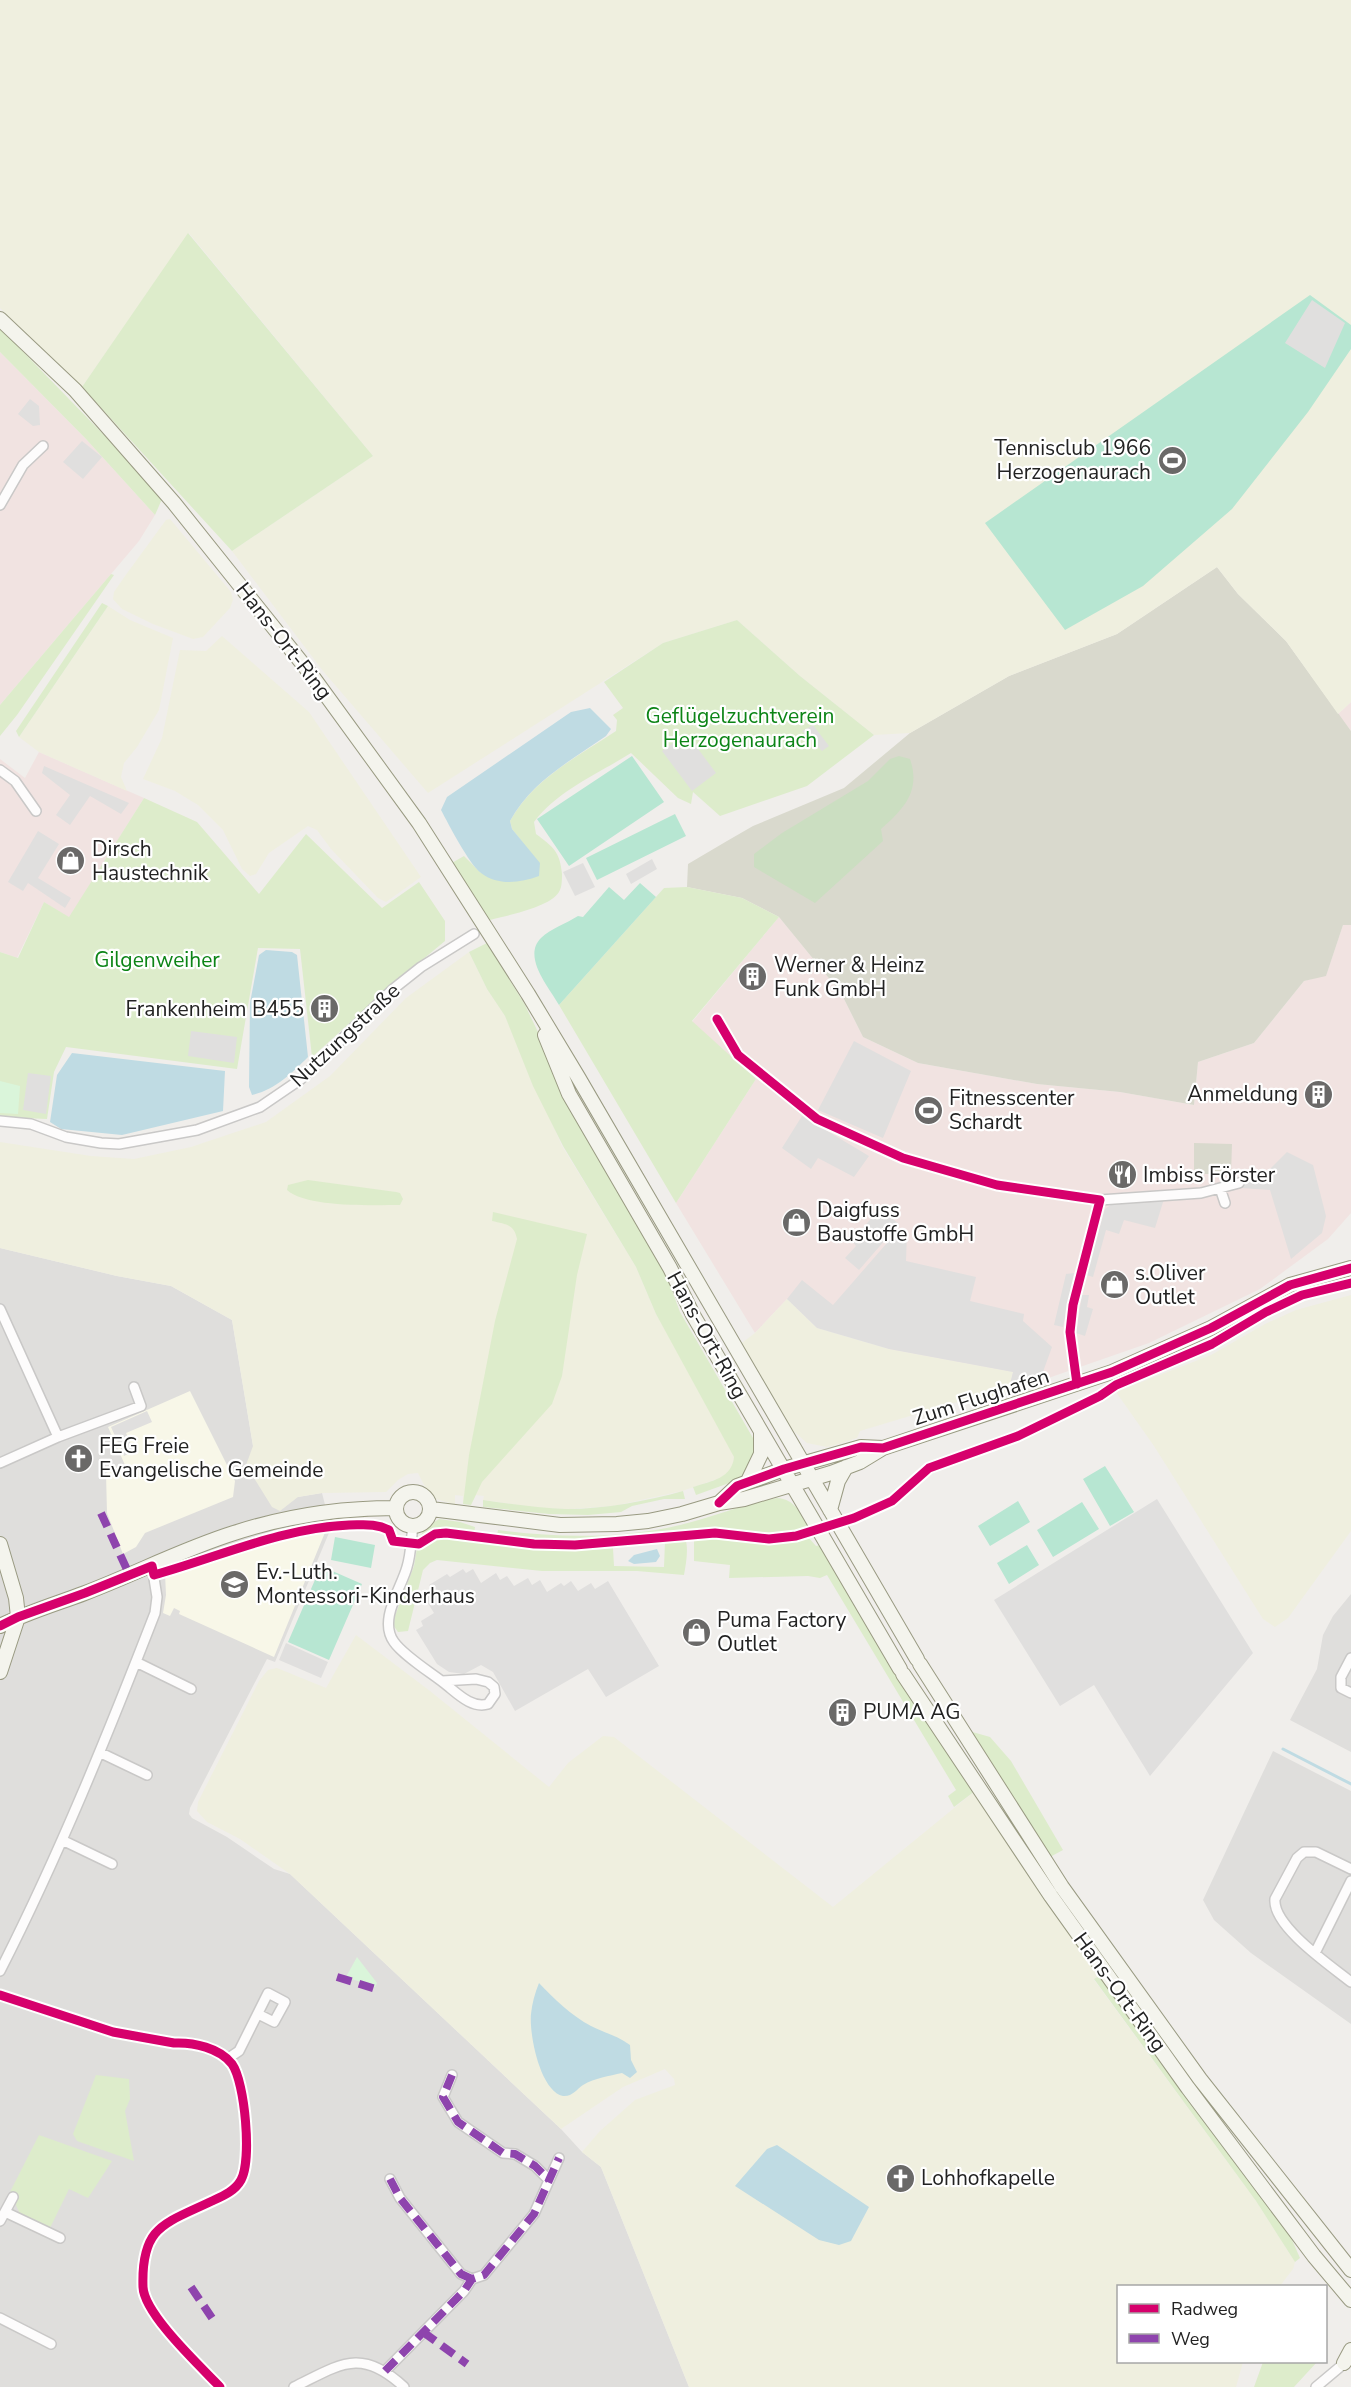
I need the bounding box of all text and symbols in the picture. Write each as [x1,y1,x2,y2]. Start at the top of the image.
place label: Tennisclub 1966 Herzogenaurach [994,434,1151,486]
sports icon: Tennisclub 1966 Herzogenaurach [1156,444,1188,476]
street label: Hans-Ort-Ring [229,577,339,705]
park label: Geflügelzuchtverein Herzogenaurach [646,702,834,754]
place label: Dirsch Haustechnik [92,835,209,887]
shop icon: Dirsch Haustechnik [55,845,87,877]
park label: Gilgenweiher [94,946,220,974]
place label: Werner & Heinz Funk GmbH [774,951,924,1003]
building icon: Werner & Heinz Funk GmbH [737,961,769,993]
street label: Nutzungstraße [284,977,406,1093]
building icon: Frankenheim B455 [309,993,341,1025]
place label: Frankenheim B455 [126,995,304,1023]
building icon: Anmeldung [1303,1078,1335,1110]
place label: Anmeldung [1187,1080,1298,1108]
place label: Fitnesscenter Schardt [949,1084,1075,1136]
sports icon: Fitnesscenter Schardt [912,1094,944,1126]
restaurant icon: Imbiss Förster [1106,1159,1138,1191]
place label: Imbiss Förster [1143,1161,1276,1189]
place label: Daigfuss Baustoffe GmbH [817,1196,974,1248]
shop icon: Daigfuss Baustoffe GmbH [780,1206,812,1238]
place label: s.Oliver Outlet [1135,1259,1206,1311]
street label: Hans-Ort-Ring [660,1266,754,1404]
shop icon: s.Oliver Outlet [1098,1269,1130,1301]
street label: Zum Flughafen [909,1362,1053,1432]
place label: FEG Freie Evangelische Gemeinde [99,1432,323,1484]
church icon: FEG Freie Evangelische Gemeinde [62,1442,94,1474]
place label: Ev.-Luth. Montessori-Kinderhaus [256,1558,475,1610]
school or university icon: Ev.-Luth. Montessori-Kinderhaus [219,1568,251,1600]
place label: Puma Factory Outlet [717,1606,846,1658]
shop icon: Puma Factory Outlet [680,1616,712,1648]
building icon: PUMA AG [826,1696,858,1728]
place label: PUMA AG [863,1698,961,1726]
street label: Hans-Ort-Ring [1067,1927,1173,2057]
church icon: Lohhofkapelle [884,2162,916,2194]
place label: Lohhofkapelle [921,2164,1055,2192]
legend [1117,2285,1327,2363]
text: Radweg [1171,2297,1238,2321]
text: Weg [1171,2327,1210,2351]

